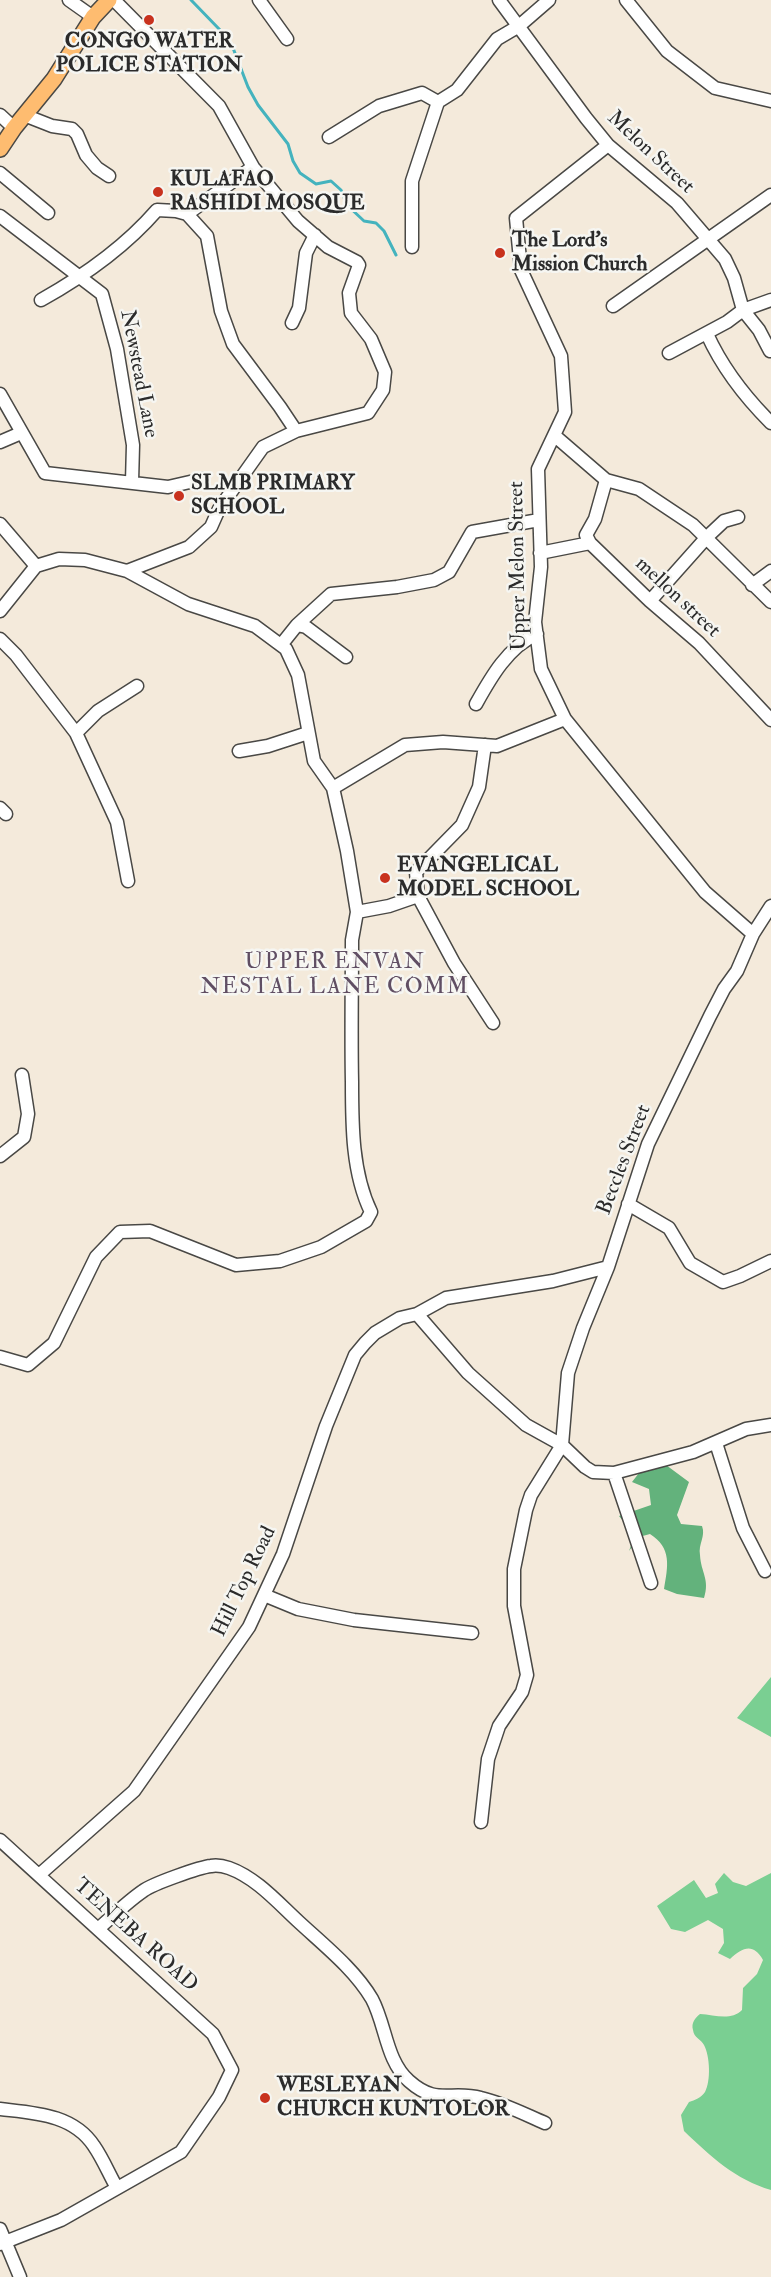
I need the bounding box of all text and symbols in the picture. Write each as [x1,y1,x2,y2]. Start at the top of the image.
marker: CONGO WATER POLICE STATION [142,13,156,27]
place label: CONGO WATER POLICE STATION [56,29,242,79]
street label: Melon Street [601,106,699,200]
place label: KULAFAO RASHIDI MOSQUE [170,167,365,217]
marker: KULAFAO RASHIDI MOSQUE [151,185,165,199]
place label: The Lord's Mission Church [512,228,647,278]
marker: The Lord's Mission Church [493,246,507,260]
street label: Newstead Lane [113,308,163,440]
place label: SLMB PRIMARY SCHOOL [191,471,355,521]
street label: Upper Melon Street [505,481,533,651]
marker: SLMB PRIMARY SCHOOL [172,489,186,503]
street label: mellon street [629,552,725,644]
place label: EVANGELICAL MODEL SCHOOL [397,853,579,903]
marker: EVANGELICAL MODEL SCHOOL [378,871,392,885]
district label: UPPER ENVAN NESTAL LANE COMM [201,950,469,1002]
street label: Beccles Street [593,1101,657,1219]
street label: Hill Top Road [207,1523,283,1641]
street label: TENEBA ROAD [68,1874,202,1998]
place label: WESLEYAN CHURCH KUNTOLOR [277,2073,509,2123]
marker: WESLEYAN CHURCH KUNTOLOR [258,2091,272,2105]

